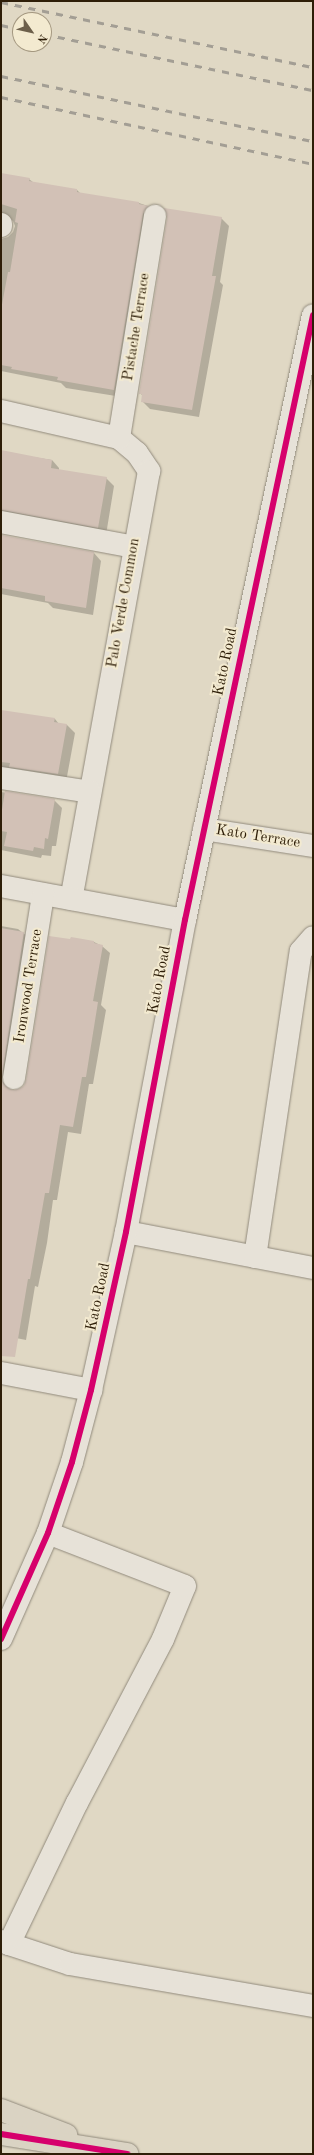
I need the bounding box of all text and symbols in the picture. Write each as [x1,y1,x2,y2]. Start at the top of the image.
north arrow [12,12,52,52]
text: N [35,32,48,45]
street label: Pistache Terrace [120,272,154,382]
street label: Palo Verde Common [104,537,144,669]
street label: Kato Road [210,626,242,698]
street label: Kato Terrace [214,821,302,853]
street label: Ironwood Terrace [11,928,47,1044]
street label: Kato Road [145,944,175,1016]
street label: Kato Road [83,1261,115,1333]

